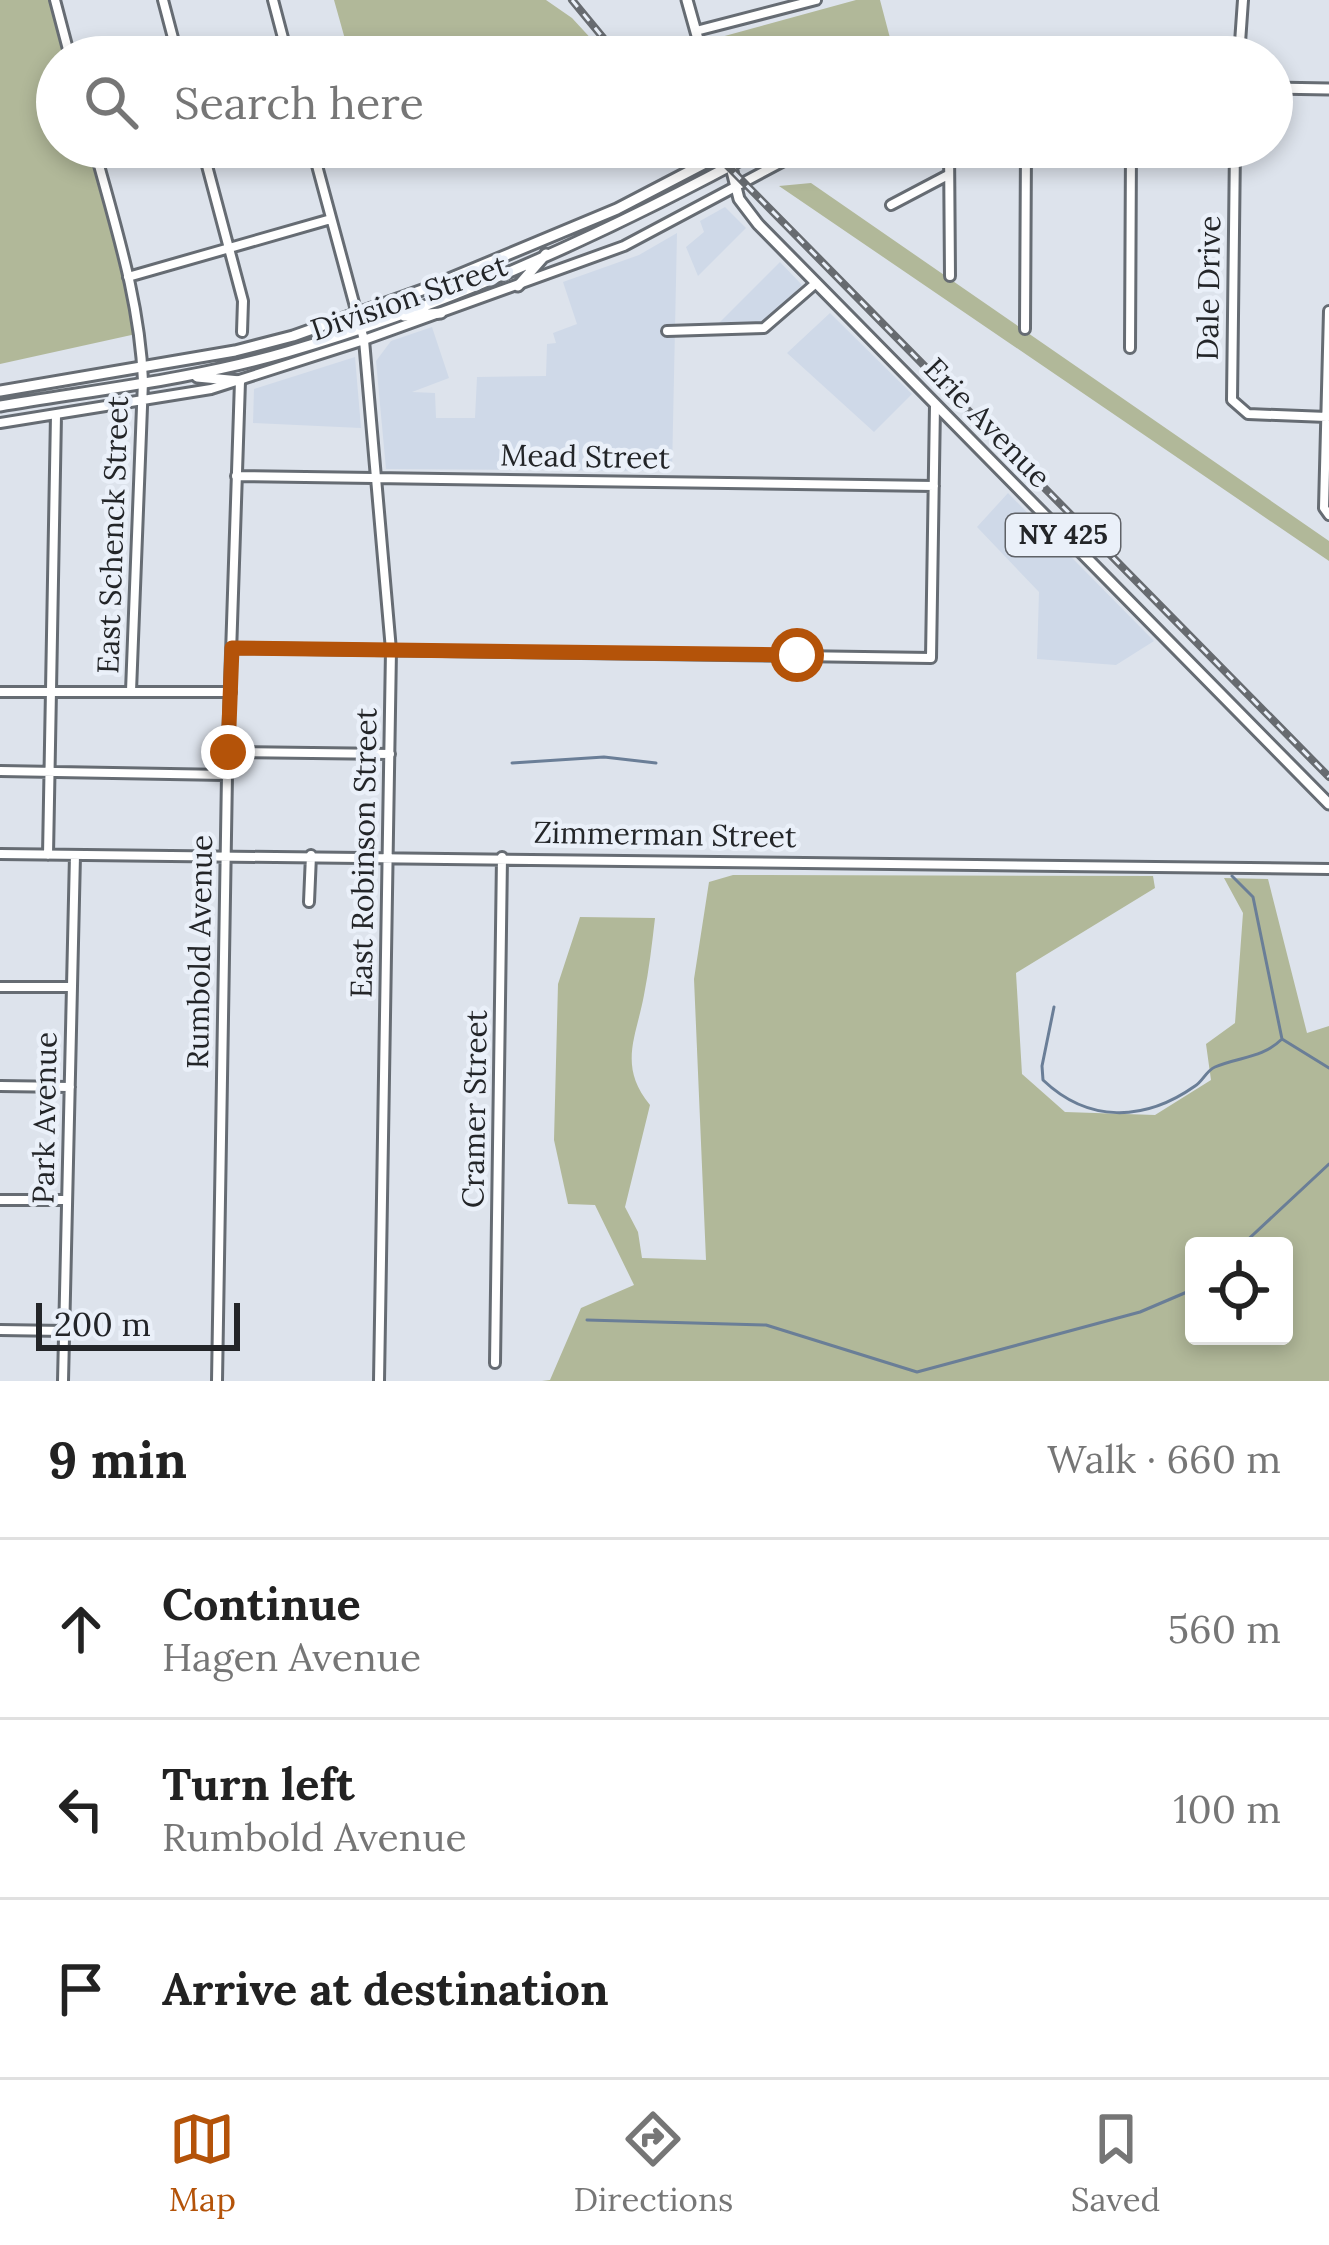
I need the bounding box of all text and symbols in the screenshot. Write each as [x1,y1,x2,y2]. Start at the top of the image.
search box [36,36,1293,168]
icon: search [78,69,144,135]
text: Search here [174,74,424,131]
street label: Dale Drive [1188,215,1228,361]
street label: Division Street [305,246,512,348]
street label: Erie Avenue [916,349,1059,495]
street label: East Schenck Street [88,395,136,675]
street label: Mead Street [500,436,671,476]
road number: NY 425 [1006,514,1120,556]
route start [770,628,824,682]
street label: East Robinson Street [341,707,385,998]
route end [201,725,255,779]
street label: Zimmerman Street [533,813,797,855]
street label: Rumbold Avenue [178,834,220,1069]
street label: Cramer Street [453,1009,495,1208]
street label: Park Avenue [24,1032,64,1204]
map controls [1185,1237,1293,1345]
button: locate [1185,1237,1293,1345]
scale bar [36,1297,240,1350]
text: 200 m [54,1303,151,1345]
text: 9 min [48,1427,187,1492]
text: Walk · 660 m [1047,1434,1281,1484]
text: Continue [162,1575,361,1632]
icon: ahead [48,1596,114,1662]
text: 560 m [1168,1604,1281,1654]
text: Hagen Avenue [162,1632,421,1682]
text: Turn left [162,1755,355,1812]
icon: left [48,1776,114,1842]
text: 100 m [1173,1784,1281,1834]
text: Rumbold Avenue [162,1812,467,1862]
icon: arrive [48,1956,114,2022]
text: Arrive at destination [162,1960,609,2017]
tab: Map [169,2106,236,2220]
tab: Directions [574,2106,733,2220]
tab: Saved [1071,2106,1160,2220]

